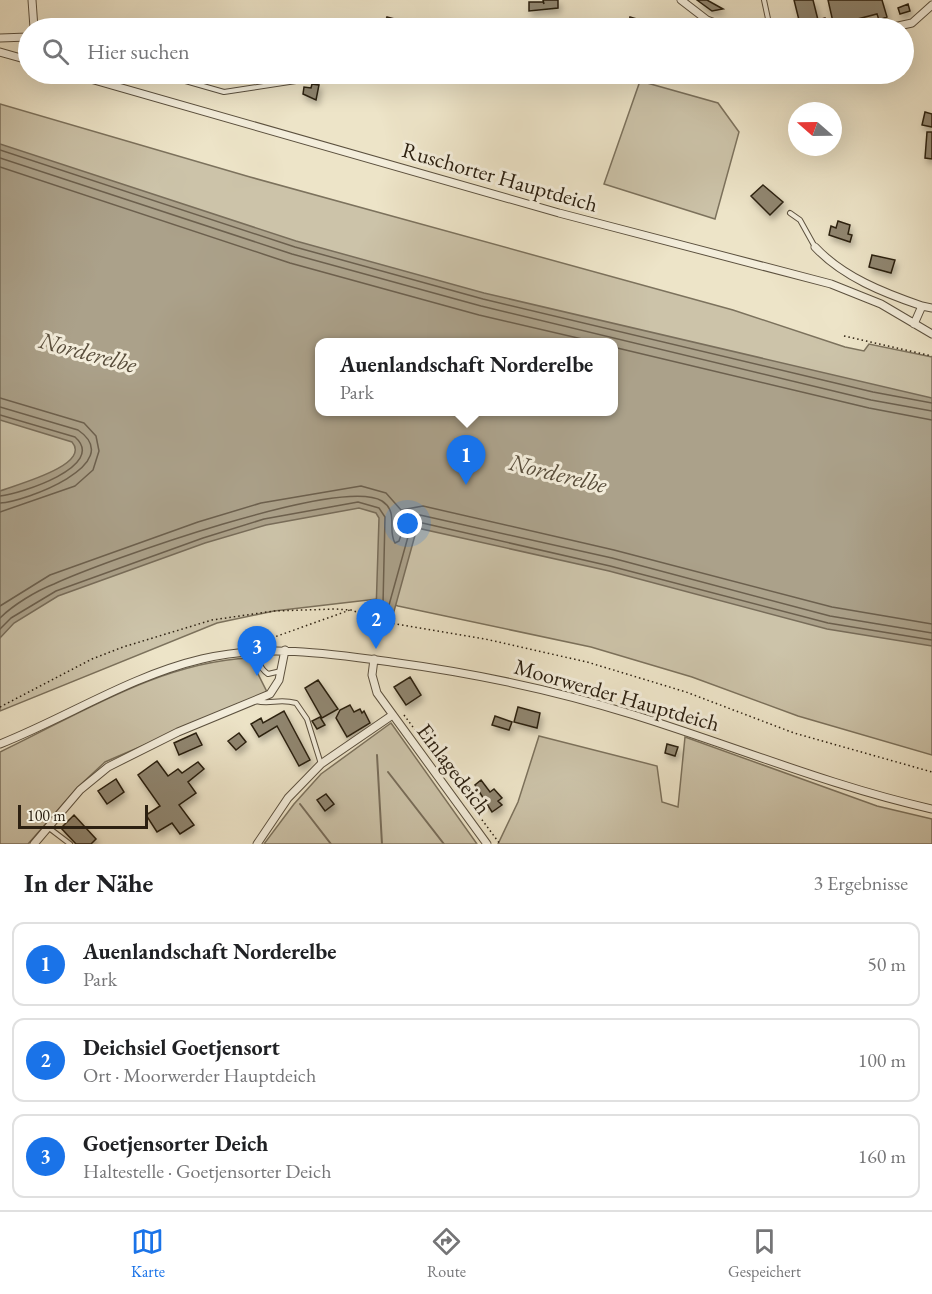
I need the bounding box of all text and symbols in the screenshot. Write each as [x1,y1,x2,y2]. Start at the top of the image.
search box [18,18,914,84]
icon: search [39,35,72,68]
text: Hier suchen [87,37,190,66]
north arrow [788,102,842,156]
street label: Ruschorter Hauptdeich [399,135,601,219]
water label: Norderelbe [35,324,141,380]
popup [315,338,618,416]
text: Auenlandschaft Norderelbe [340,350,593,379]
text: Park [340,379,374,405]
pin: 1 [446,436,486,485]
water label: Norderelbe [505,446,611,500]
your location [393,509,422,538]
pin: 2 [356,600,395,649]
pin: 3 [238,626,276,676]
street label: Moorwerder Hauptdeich [511,652,723,738]
street label: Einlagedeich [410,718,498,820]
scale bar [18,802,148,830]
text: 100 m [27,805,66,826]
text: In der Nähe [24,866,153,900]
text: 3 Ergebnisse [813,870,908,896]
text: Auenlandschaft Norderelbe [83,937,336,966]
text: 1 [40,951,51,977]
text: 50 m [867,951,906,977]
text: Park [83,966,117,992]
text: Deichsiel Goetjensort [83,1033,280,1062]
text: 2 [40,1047,51,1073]
text: 100 m [858,1047,906,1073]
text: Ort · Moorwerder Hauptdeich [83,1062,316,1088]
text: Goetjensorter Deich [83,1129,268,1158]
text: 3 [40,1143,51,1169]
text: 160 m [858,1143,906,1169]
text: Haltestelle · Goetjensorter Deich [83,1158,331,1184]
tab: Karte [131,1225,165,1282]
tab: Route [427,1225,466,1282]
tab: Gespeichert [728,1225,801,1282]

